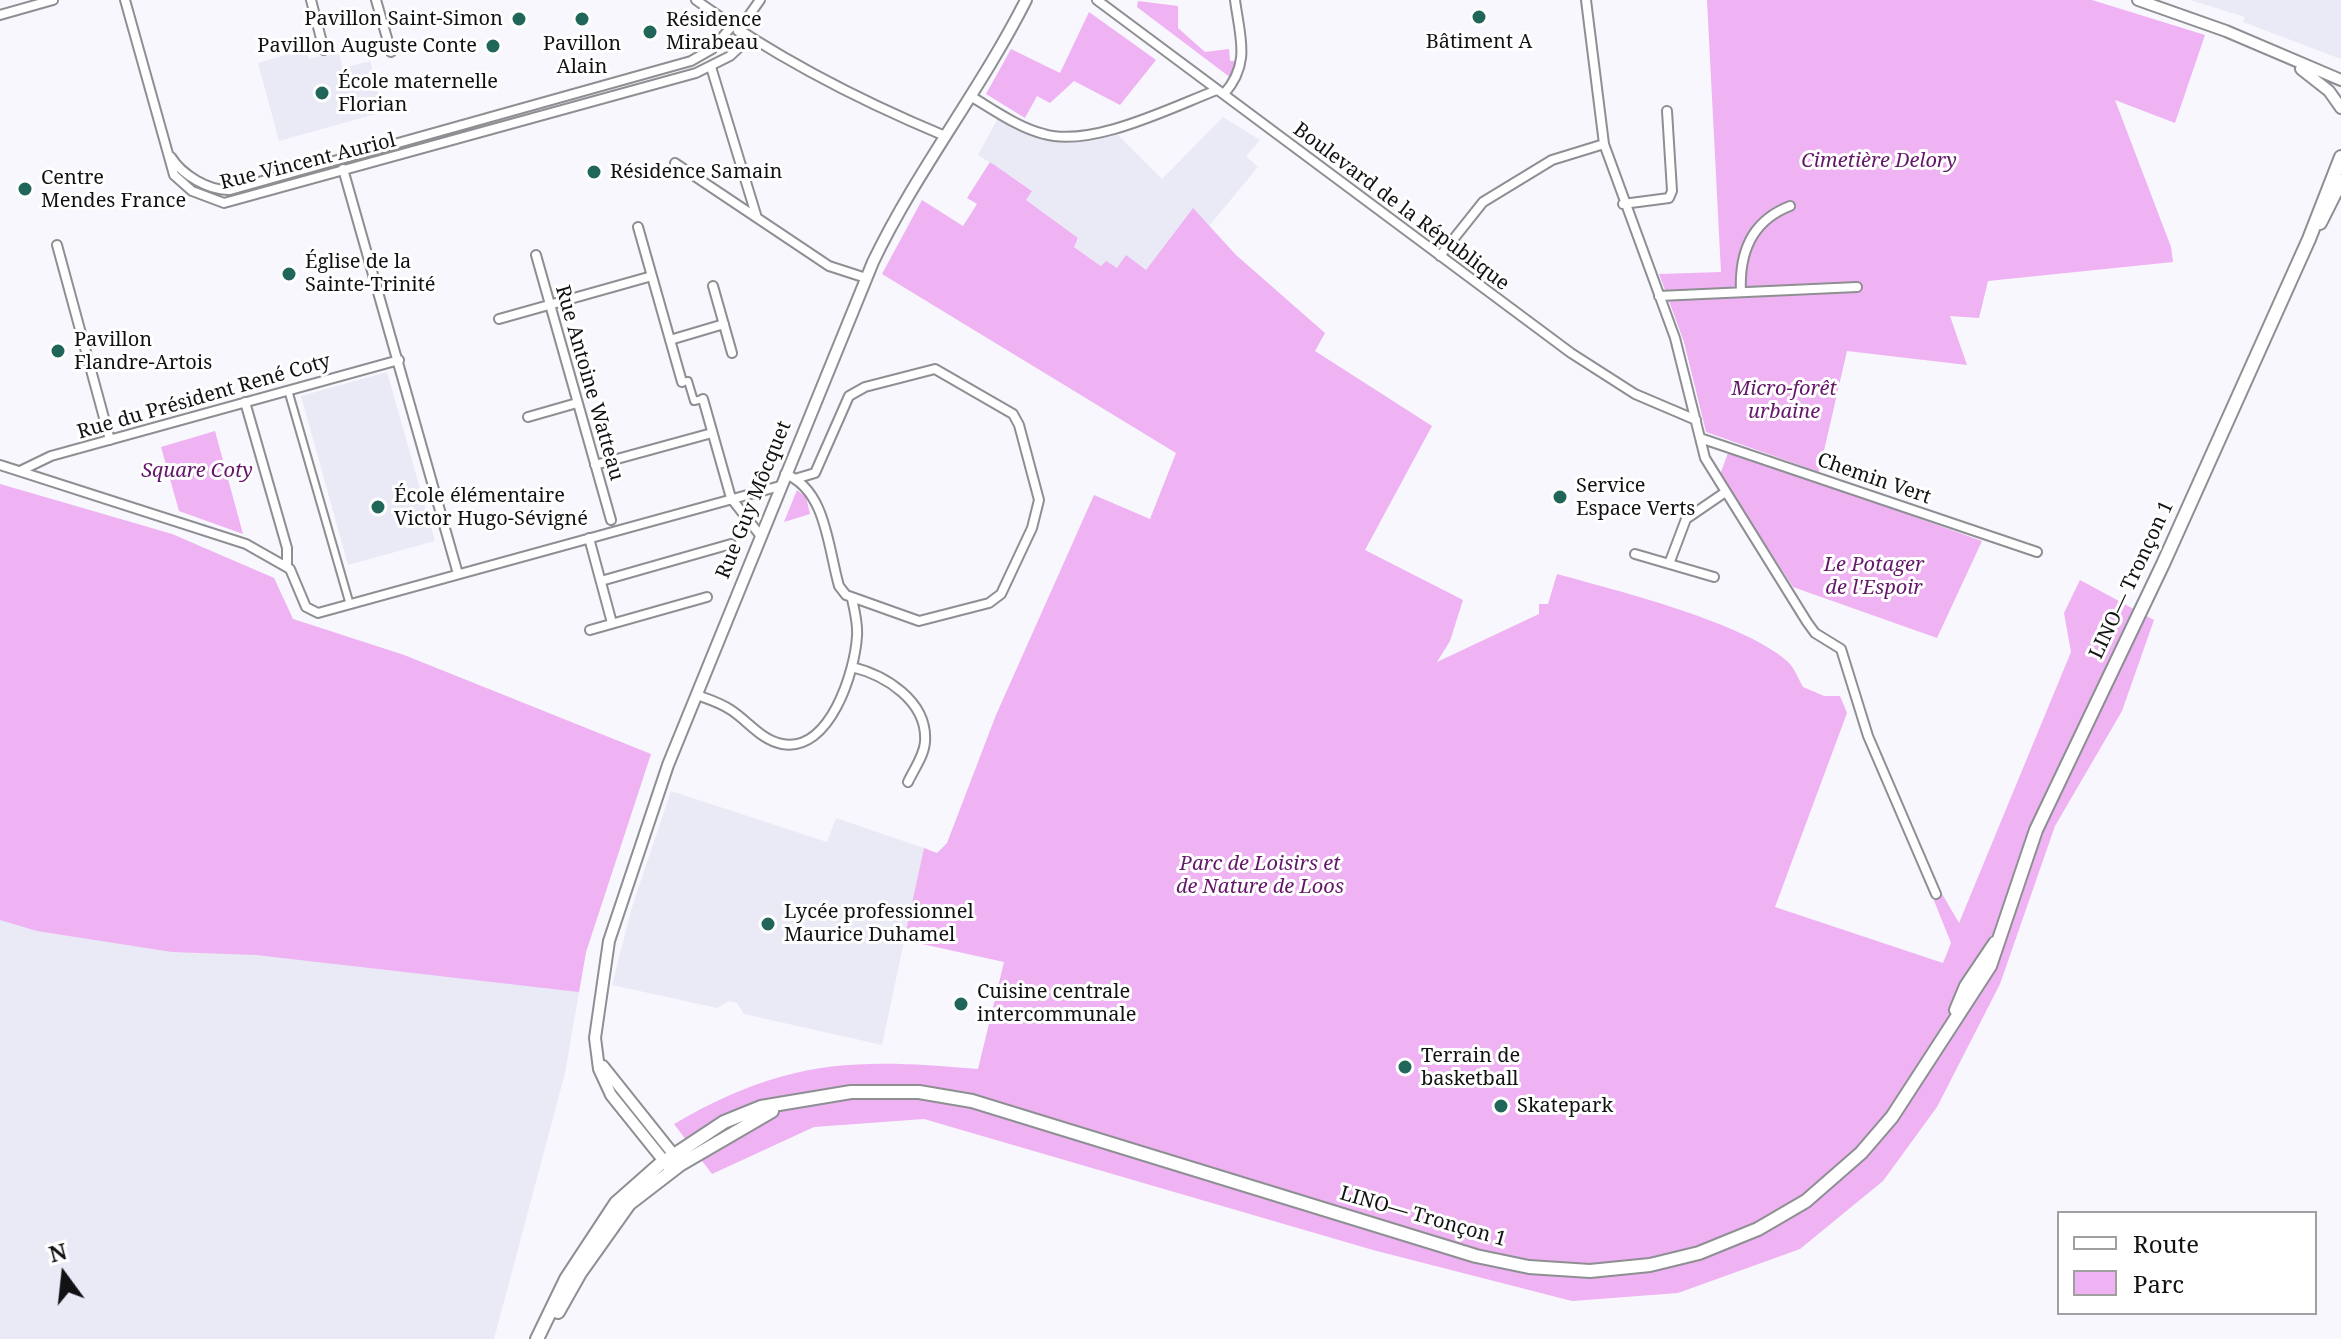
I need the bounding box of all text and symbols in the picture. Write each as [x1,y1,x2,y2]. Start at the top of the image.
place label: Pavillon Saint-Simon [304,7,503,31]
place label: Résidence Mirabeau [666,8,762,55]
marker: Bâtiment A [1470,8,1488,26]
marker: Pavillon Saint-Simon [510,10,528,28]
marker: Pavillon Alain [573,10,591,28]
marker: Résidence Mirabeau [641,23,659,41]
place label: Bâtiment A [1426,30,1532,54]
place label: Pavillon Alain [543,32,621,79]
place label: Pavillon Auguste Conte [257,34,477,58]
marker: Pavillon Auguste Conte [484,37,502,55]
place label: École maternelle Florian [338,70,498,117]
marker: École maternelle Florian [313,84,331,102]
street label: Boulevard de la République [1288,118,1514,296]
street label: Rue Vincent Auriol [218,129,398,195]
park label: Cimetière Delory [1801,149,1957,173]
place label: Résidence Samain [610,160,782,184]
marker: Résidence Samain [585,163,603,181]
place label: Centre Mendes France [41,166,186,213]
marker: Centre Mendes France [16,180,34,198]
place label: Église de la Sainte-Trinité [305,250,435,297]
marker: Église de la Sainte-Trinité [280,265,298,283]
street label: Rue Antoine Watteau [550,283,628,483]
place label: Pavillon Flandre-Artois [74,328,212,375]
marker: Pavillon Flandre-Artois [49,342,67,360]
street label: Rue du Président René Coty [75,349,333,445]
park label: Micro-forêt urbaine [1731,377,1837,424]
street label: Rue Guy Môcquet [711,418,797,582]
street label: Chemin Vert [1814,448,1934,510]
park label: Square Coty [141,459,253,483]
place label: Service Espace Verts [1576,474,1695,521]
place label: École élémentaire Victor Hugo-Sévigné [394,484,588,531]
marker: Service Espace Verts [1551,488,1569,506]
street label: LINO— Tronçon 1 [2085,497,2179,663]
marker: École élémentaire Victor Hugo-Sévigné [369,498,387,516]
park label: Le Potager de l'Espoir [1824,553,1924,600]
park label: Parc de Loisirs et de Nature de Loos [1176,852,1344,899]
place label: Lycée professionnel Maurice Duhamel [784,900,974,947]
marker: Lycée professionnel Maurice Duhamel [759,915,777,933]
place label: Cuisine centrale intercommunale [977,980,1136,1027]
marker: Cuisine centrale intercommunale [952,995,970,1013]
place label: Terrain de basketball [1421,1044,1520,1091]
marker: Terrain de basketball [1396,1058,1414,1076]
place label: Skatepark [1517,1094,1613,1118]
marker: Skatepark [1492,1097,1510,1115]
street label: LINO— Tronçon 1 [1337,1182,1509,1252]
legend [2057,1211,2317,1315]
text: Route [2133,1227,2199,1260]
north arrow [24,1235,104,1315]
text: N [46,1235,70,1269]
text: Parc [2133,1267,2184,1300]

